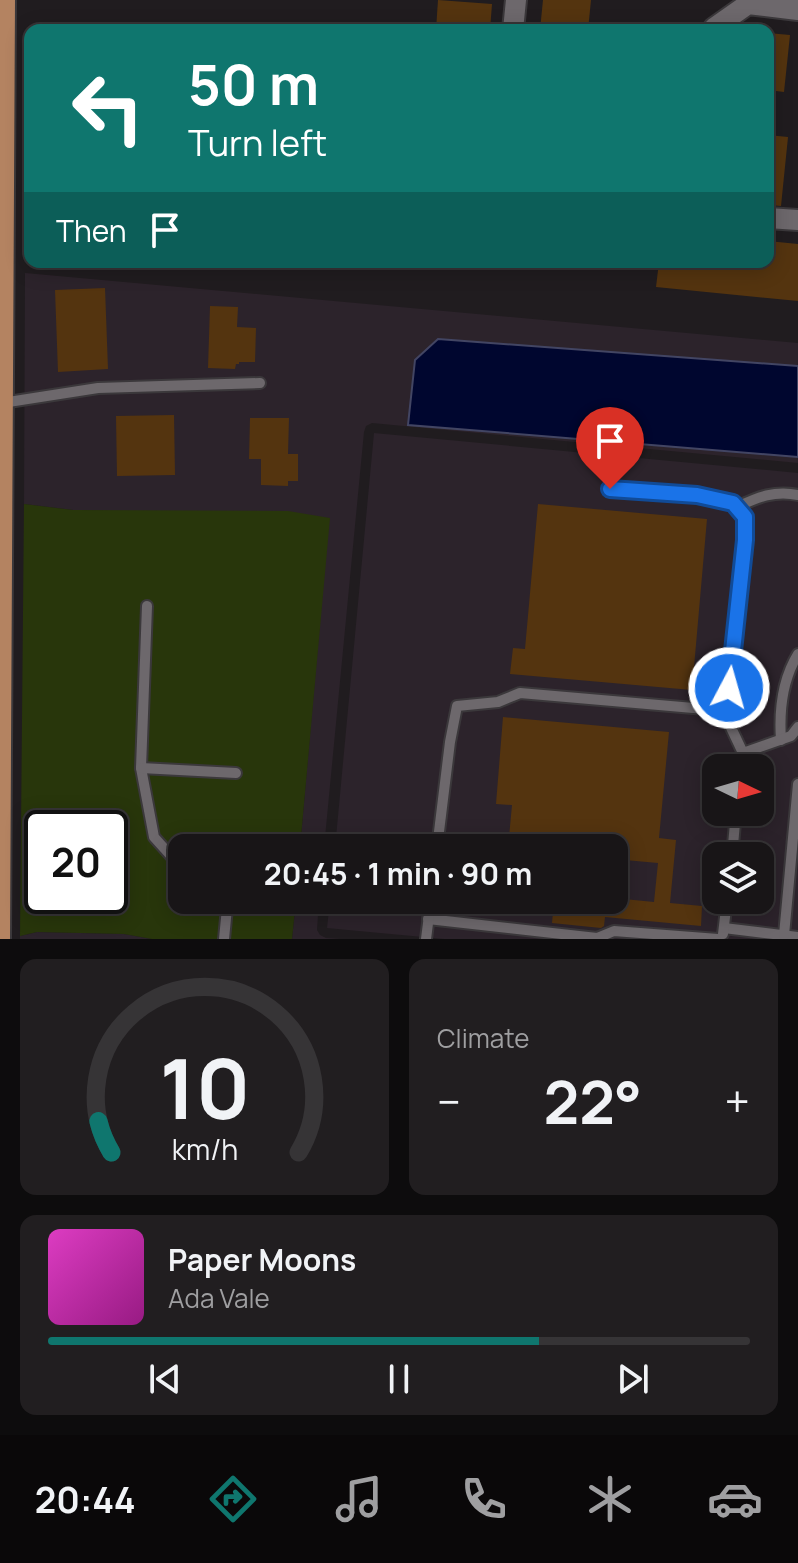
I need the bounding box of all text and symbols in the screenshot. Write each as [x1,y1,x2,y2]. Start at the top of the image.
text: 50 m [188,45,319,122]
icon: left [56,56,160,160]
text: Turn left [188,118,327,167]
icon: arrive [143,208,187,252]
text: Then [56,210,127,251]
pin [576,407,644,489]
icon: arrive [588,419,632,463]
position arrow [687,646,771,730]
north arrow [702,754,774,826]
map controls [702,754,774,914]
speed limit sign: 20 [24,810,128,914]
button: layers [702,842,774,914]
text: 20:45 · 1 min · 90 m [264,853,532,894]
text: Climate [437,1020,529,1056]
text: 10 [159,1030,250,1144]
text: 22° [543,1060,642,1142]
text: − [437,1071,461,1131]
text: + [725,1071,750,1131]
text: km/h [171,1130,238,1169]
text: Paper Moons [168,1239,356,1280]
text: Ada Vale [168,1280,270,1316]
icon: previous [143,1357,187,1401]
icon: pause [377,1357,421,1401]
icon: next [611,1357,655,1401]
icon: directions [205,1471,261,1527]
icon: music [331,1471,387,1527]
icon: phone [456,1471,512,1527]
icon: climate [582,1471,638,1527]
icon: car [707,1471,763,1527]
text: 20:44 [35,1475,136,1524]

